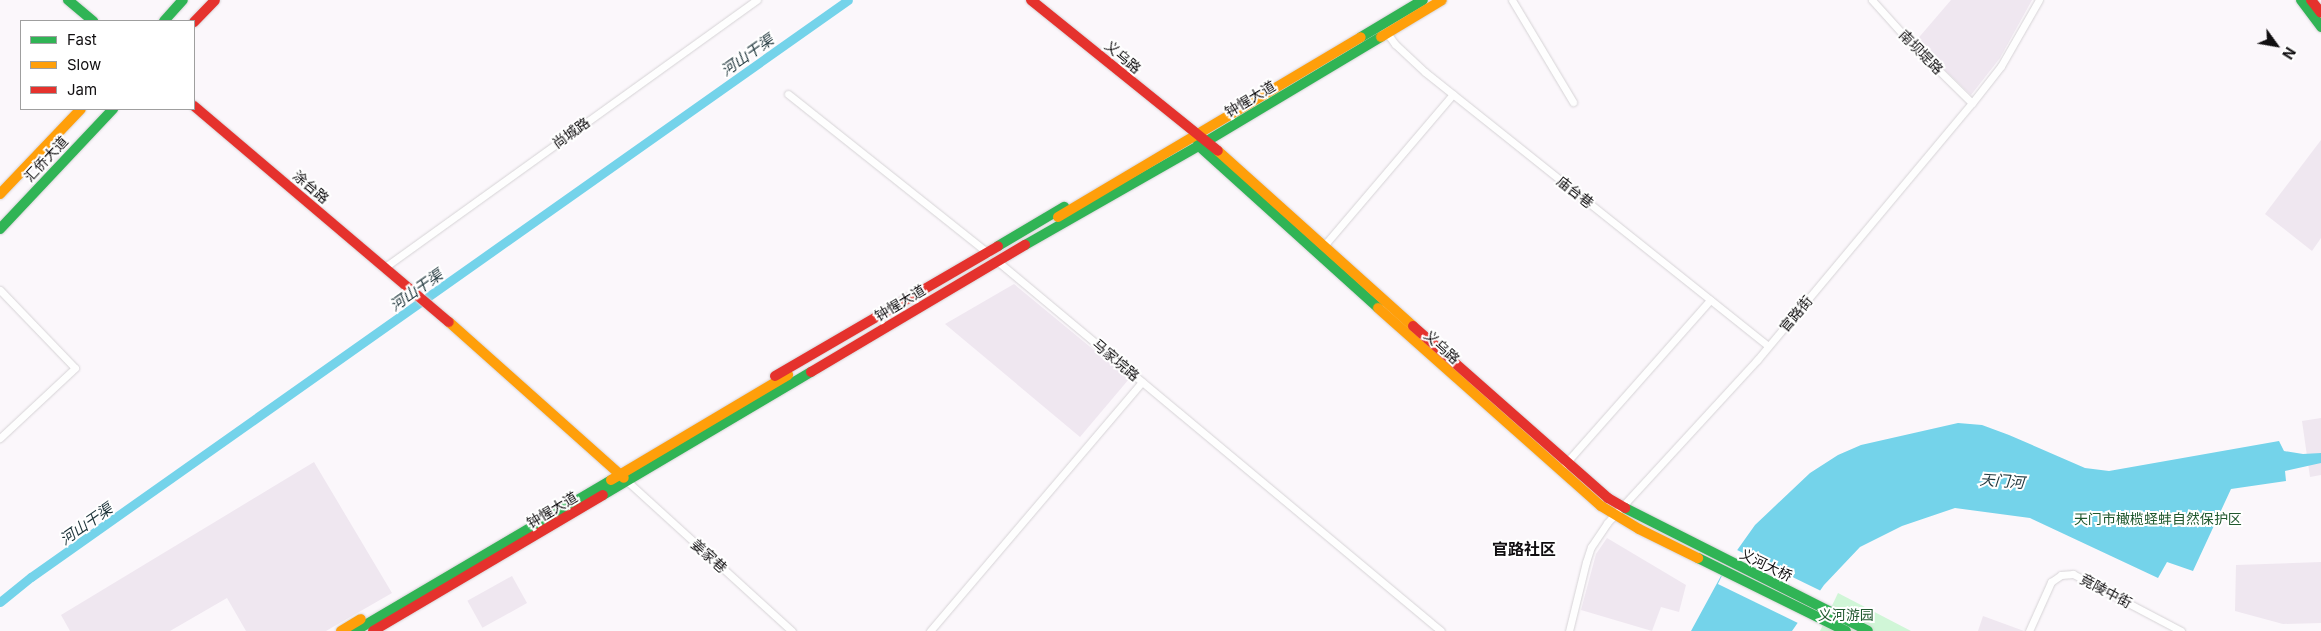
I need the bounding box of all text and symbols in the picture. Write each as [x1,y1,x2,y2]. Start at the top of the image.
legend [20,20,195,110]
north arrow [2251,20,2301,70]
street label: 南坝堤路 [1895,26,1947,78]
text: Fast [67,30,97,49]
water label: 河山干渠 [717,30,777,80]
street label: 义乌路 [1102,37,1144,77]
text: N [2279,44,2299,62]
text: Slow [67,55,101,74]
street label: 钟惺大道 [1222,77,1278,121]
text: Jam [67,80,97,99]
street label: 尚城路 [549,114,593,152]
street label: 汇侨大道 [21,133,71,185]
street label: 涂台路 [290,167,332,207]
street label: 庙台巷 [1553,172,1597,212]
water label: 河山干渠 [386,265,446,315]
street label: 钟惺大道 [872,281,928,325]
street label: 官路街 [1776,293,1816,335]
street label: 义乌路 [1421,327,1463,367]
street label: 马家垸路 [1089,336,1143,384]
water label: 天门河 [1979,470,2025,492]
street label: 钟惺大道 [524,488,580,532]
water label: 河山干渠 [56,499,116,549]
park label: 天门市橄榄蛏蚌自然保护区 [2074,511,2242,527]
street label: 姜家巷 [688,536,730,576]
district label: 官路社区 [1492,539,1556,559]
street label: 义河大桥 [1737,545,1795,585]
street label: 竟陵中街 [2077,570,2135,612]
park label: 义河游园 [1818,607,1874,623]

